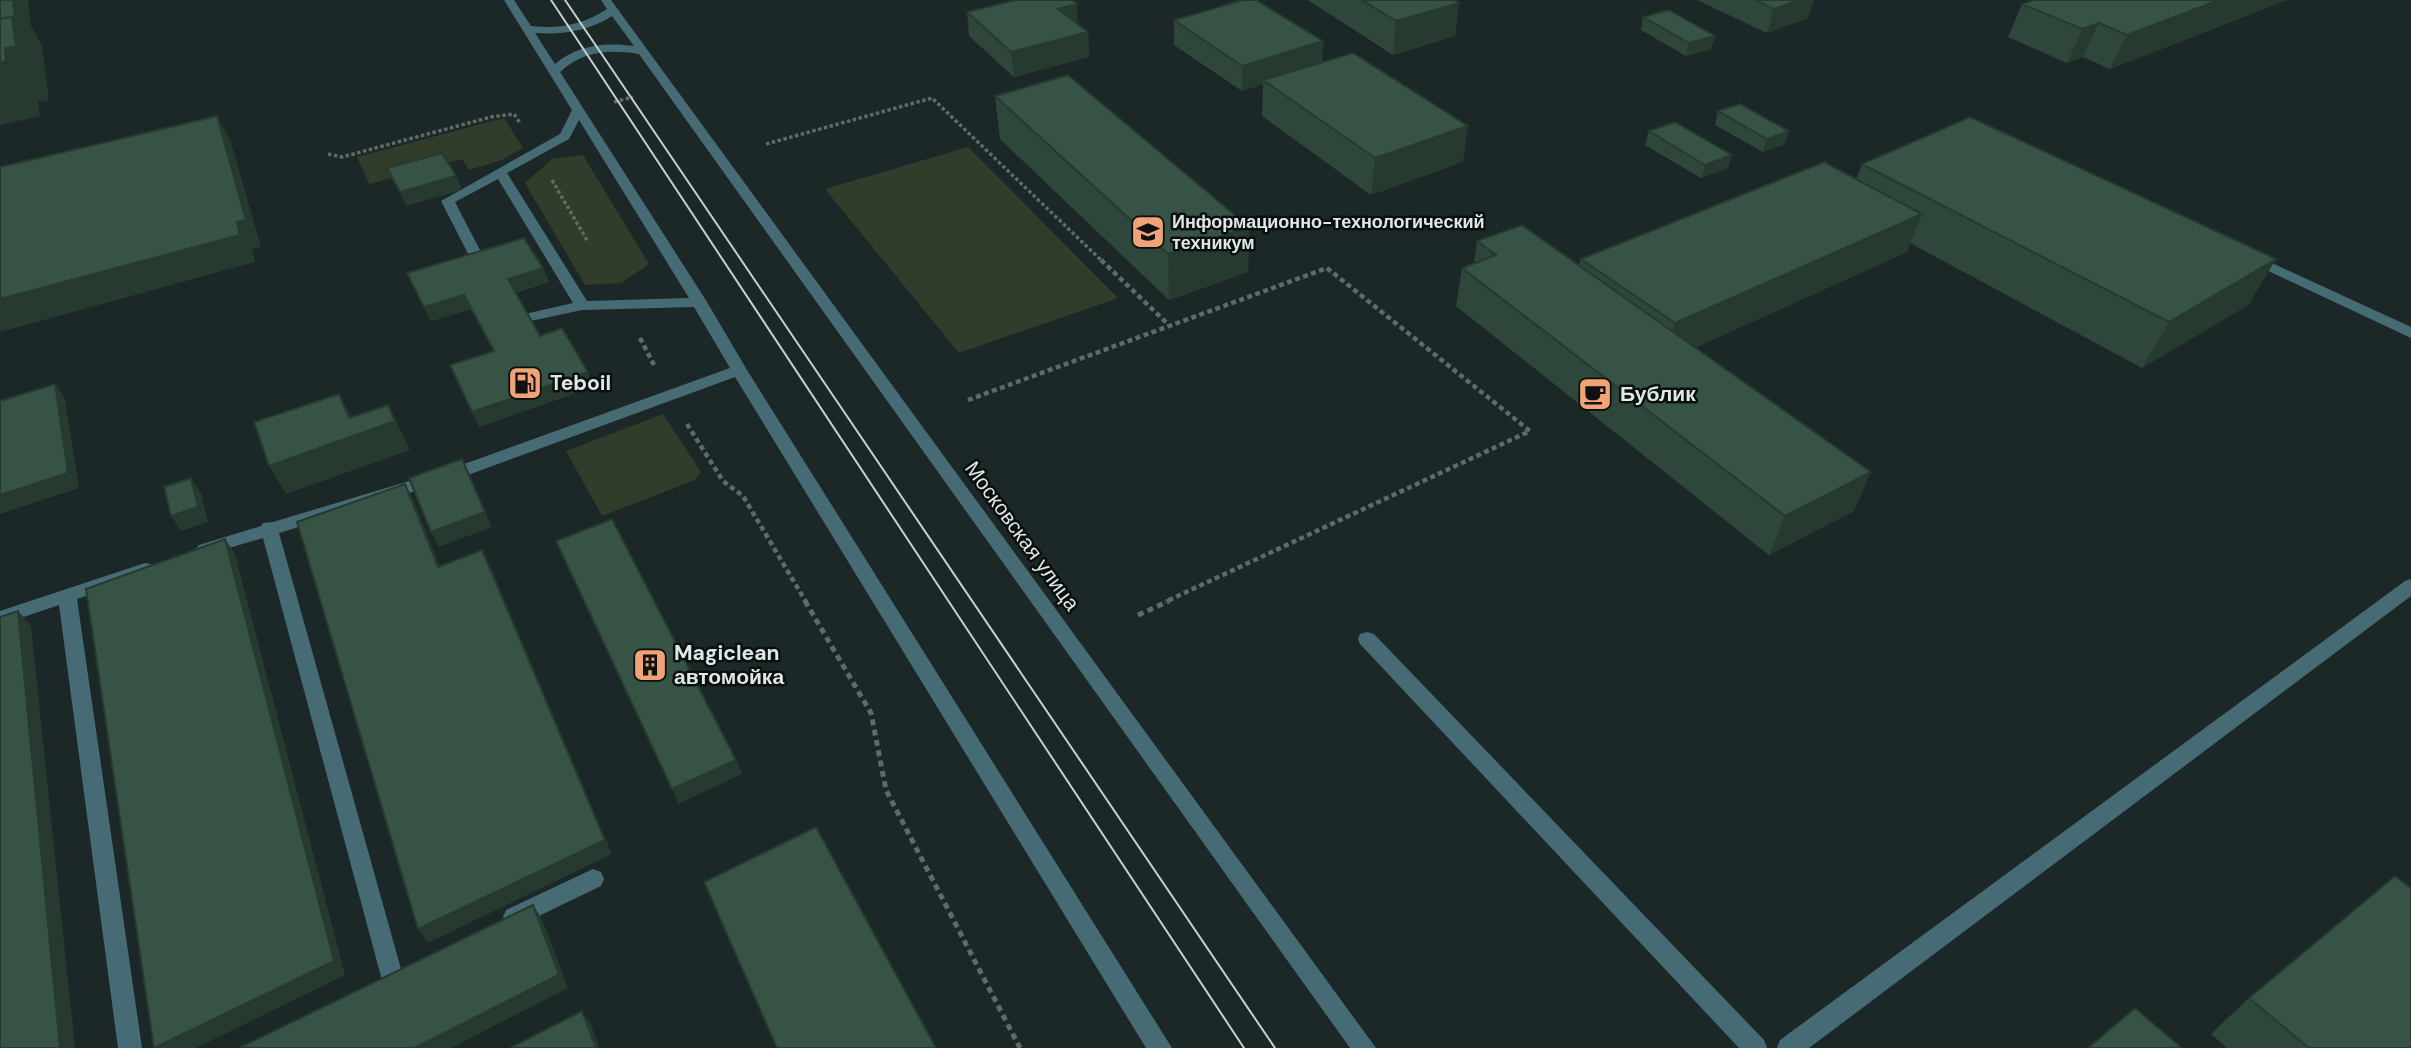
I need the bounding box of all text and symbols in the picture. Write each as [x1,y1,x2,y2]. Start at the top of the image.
place label: Информационно-технологический техникум [1172,210,1485,255]
school or university icon: Информационно-технологический техникум [1129,213,1167,251]
fuel station icon: Teboil [506,364,544,402]
place label: Teboil [550,369,611,397]
cafe icon: Бублик [1576,375,1614,413]
place label: Бублик [1620,380,1696,408]
street label: Московская улица [958,456,1086,617]
place label: Magiclean автомойка [674,639,784,691]
building icon: Magiclean автомойка [631,646,669,684]

